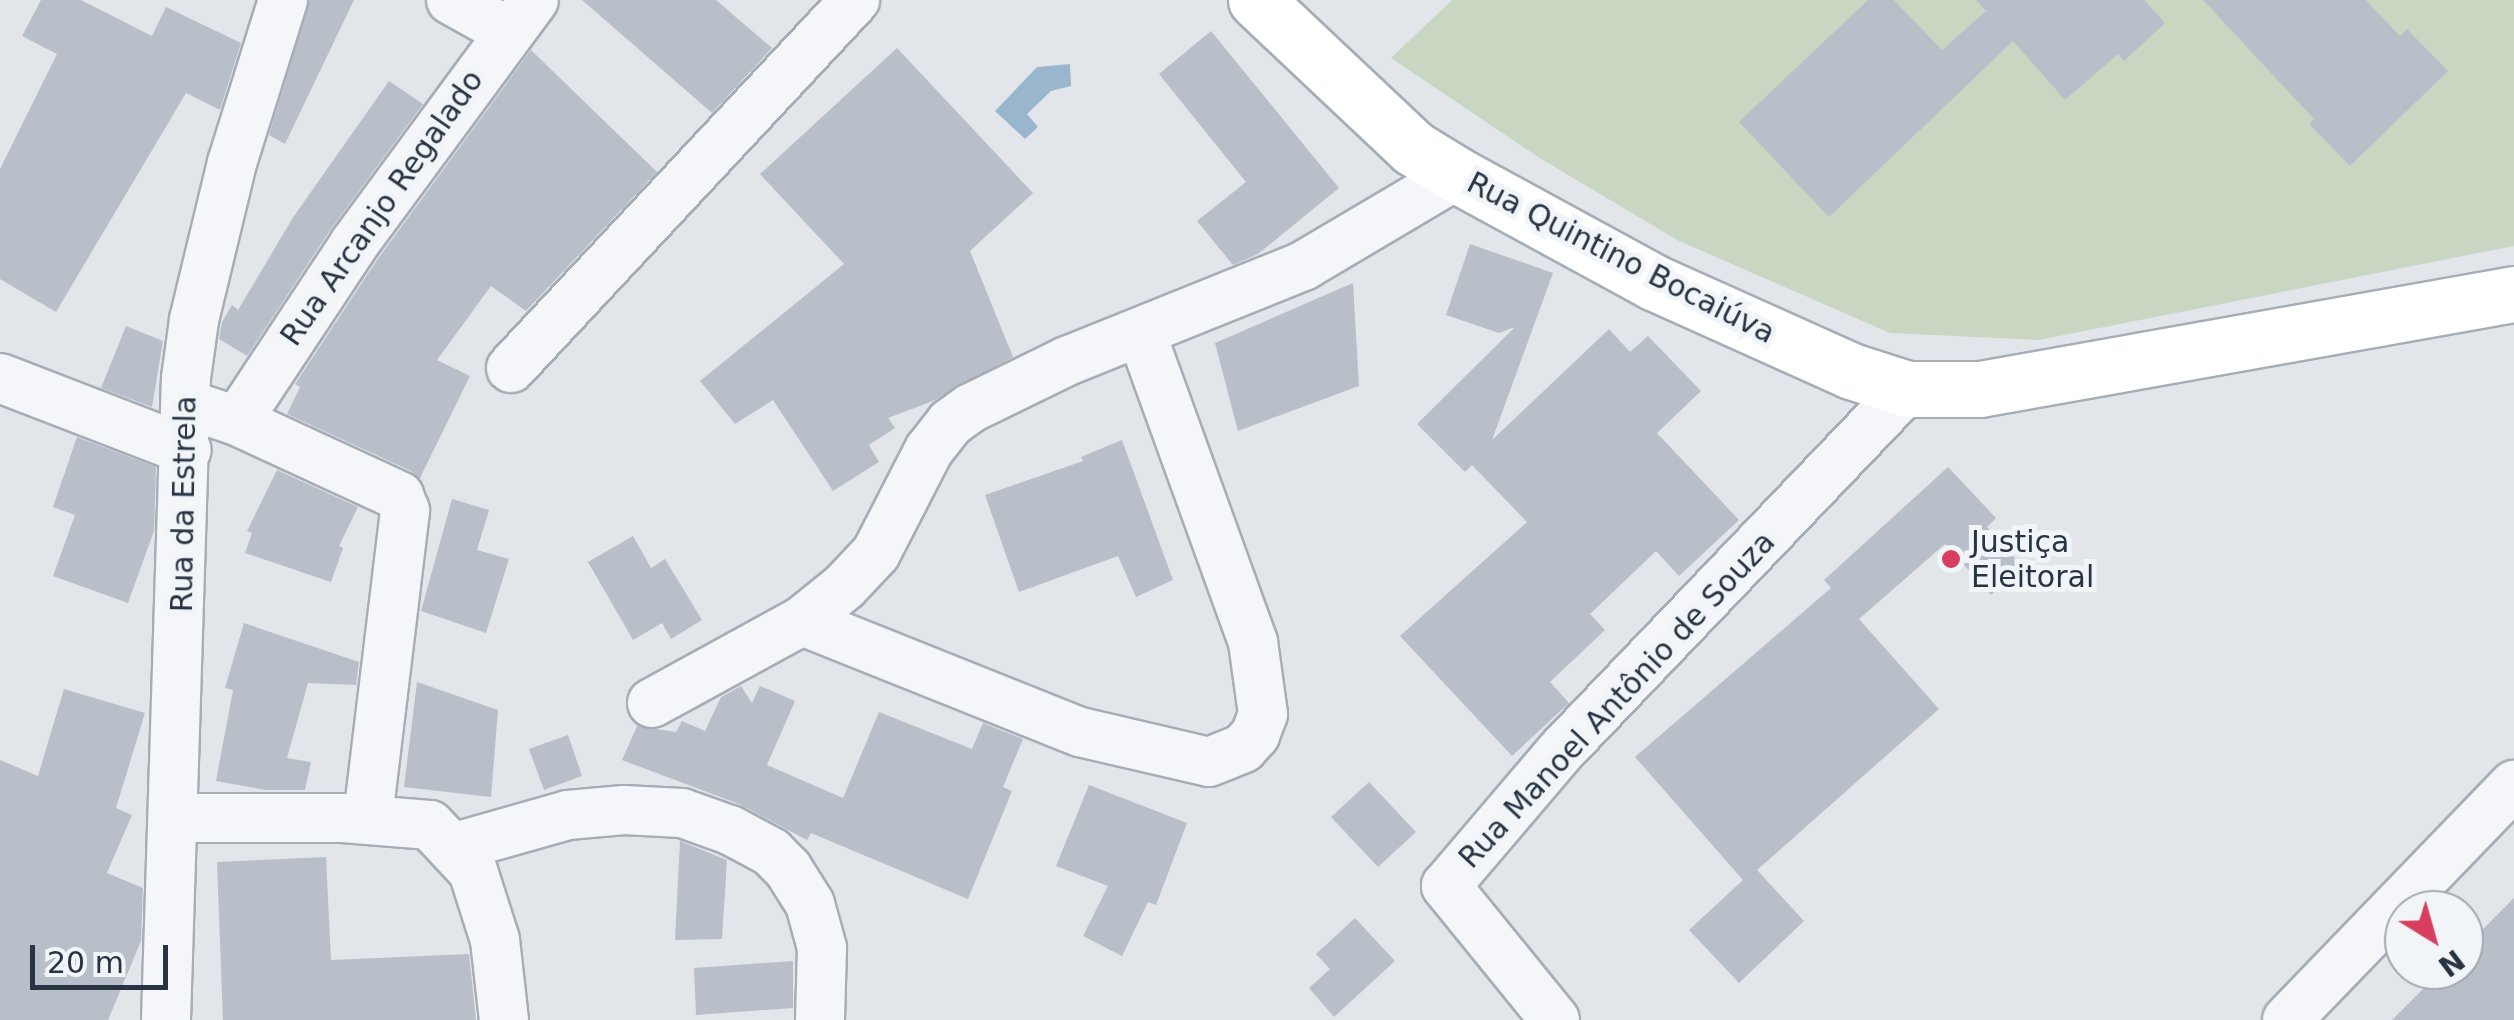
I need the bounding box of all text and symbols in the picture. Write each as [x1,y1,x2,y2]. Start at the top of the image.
street label: Rua Arcanjo Regalado [273,63,491,353]
street label: Rua Quintino Bocaiúva [1461,165,1781,351]
street label: Rua da Estrela [164,395,204,613]
street label: Rua Manoel Antônio de Souza [1451,524,1783,876]
place label: Justiça Eleitoral [1971,524,2094,594]
marker: Justiça Eleitoral [1940,548,1962,570]
north arrow [2384,890,2484,990]
scale bar [35,925,172,987]
text: N [2432,943,2470,983]
text: 20 m [47,945,124,980]

